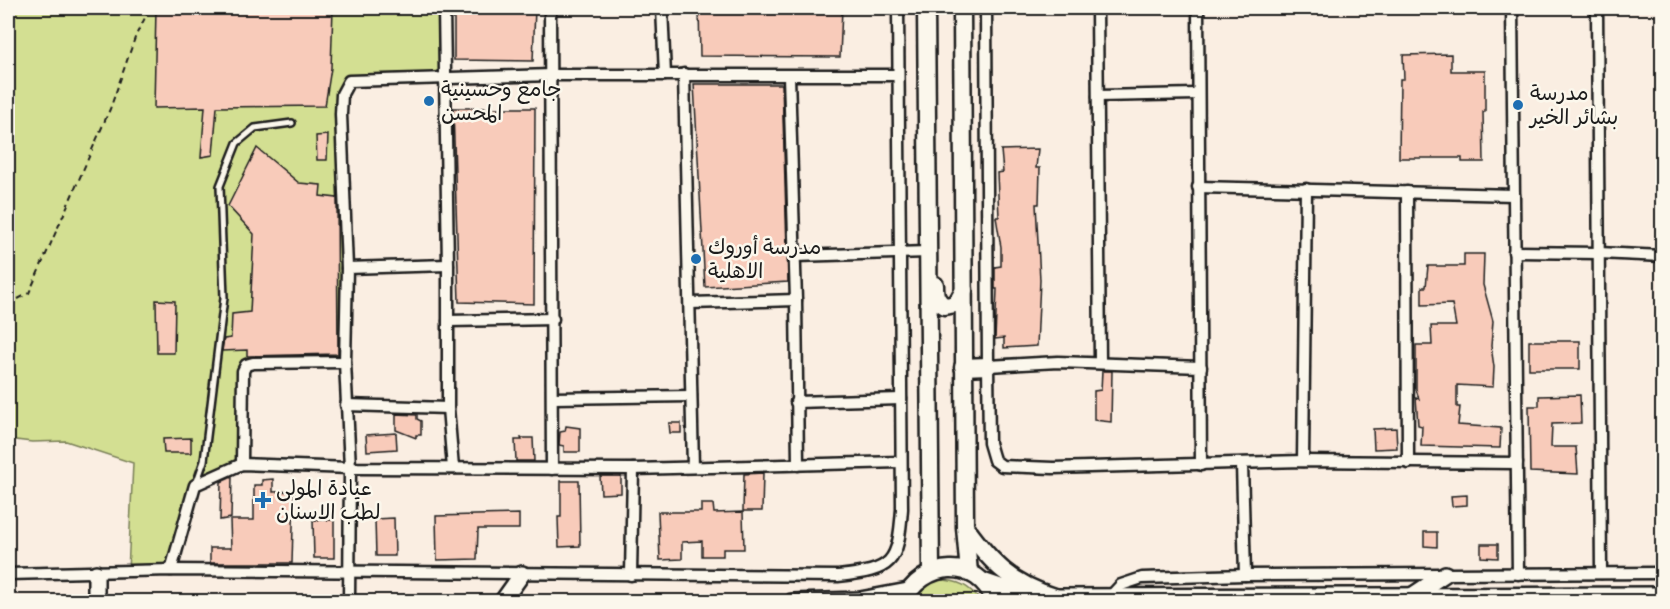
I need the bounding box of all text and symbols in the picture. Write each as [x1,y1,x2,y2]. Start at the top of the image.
place label: جامع وحسينية المحسن [441,75,562,126]
place label: مدرسة بشائر الخير [1528,79,1618,130]
marker: جامع وحسينية المحسن [422,94,436,108]
marker: مدرسة بشائر الخير [1511,98,1525,112]
place label: مدرسة أوروك الاهلية [708,233,821,284]
marker: مدرسة أوروك الاهلية [689,252,703,266]
place label: عيادة المولى لطب الاسنان [276,474,381,525]
marker: عيادة المولى لطب الاسنان [254,491,272,509]

